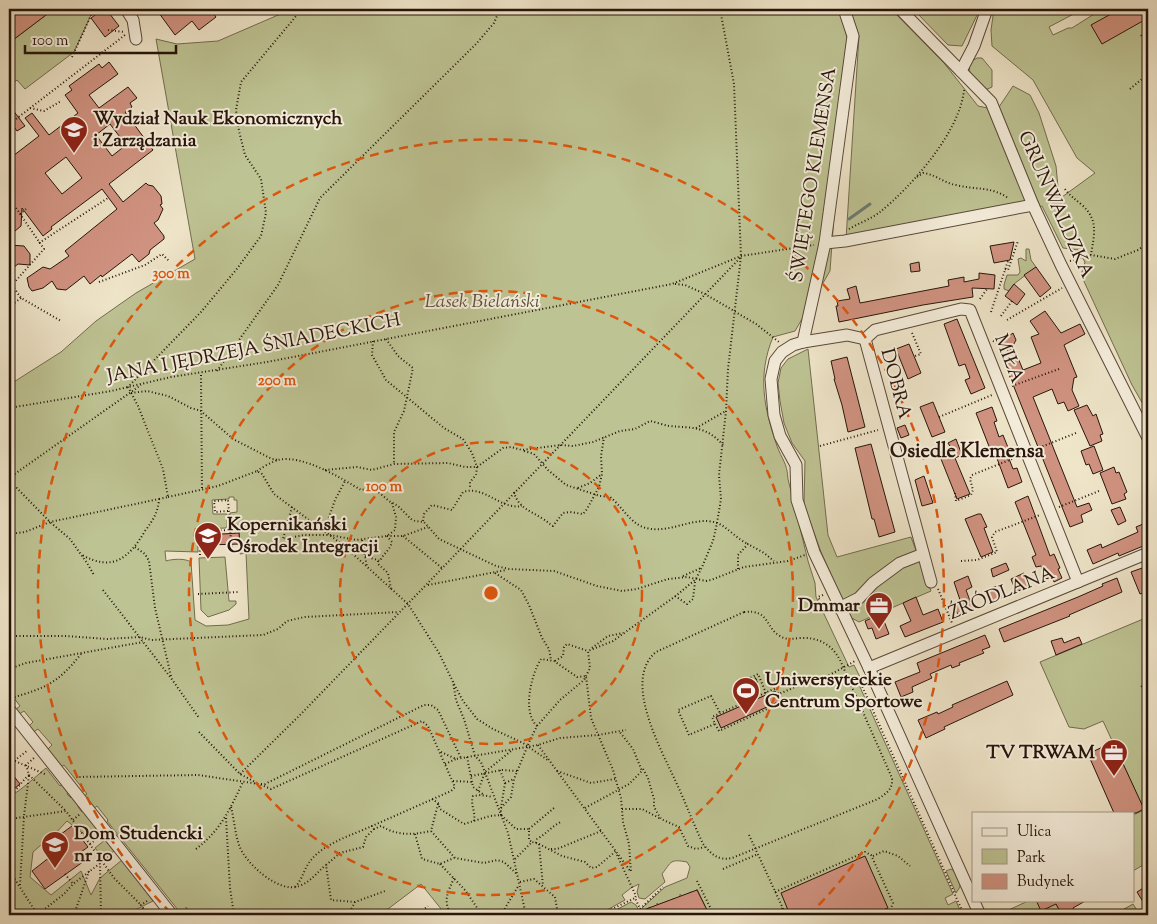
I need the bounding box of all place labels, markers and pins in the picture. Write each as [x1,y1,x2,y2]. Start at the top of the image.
place label: Wydział Nauk Ekonomicznych i Zarządzania [93,106,343,155]
school or university icon: Wydział Nauk Ekonomicznych i Zarządzania [59,115,89,154]
place label: Kopernikański Ośrodek Integracji [227,512,379,561]
school or university icon: Kopernikański Ośrodek Integracji [193,521,223,560]
centre of rings [482,584,500,602]
office icon: Dmmar [864,591,894,630]
place label: Dmmar [798,593,861,620]
place label: Uniwersyteckie Centrum Sportowe [765,667,922,716]
sports icon: Uniwersyteckie Centrum Sportowe [731,676,761,715]
office icon: TV TRWAM [1099,738,1129,777]
place label: TV TRWAM [986,740,1096,767]
place label: Dom Studencki nr 10 [74,821,203,870]
school or university icon: Dom Studencki nr 10 [40,830,70,869]

